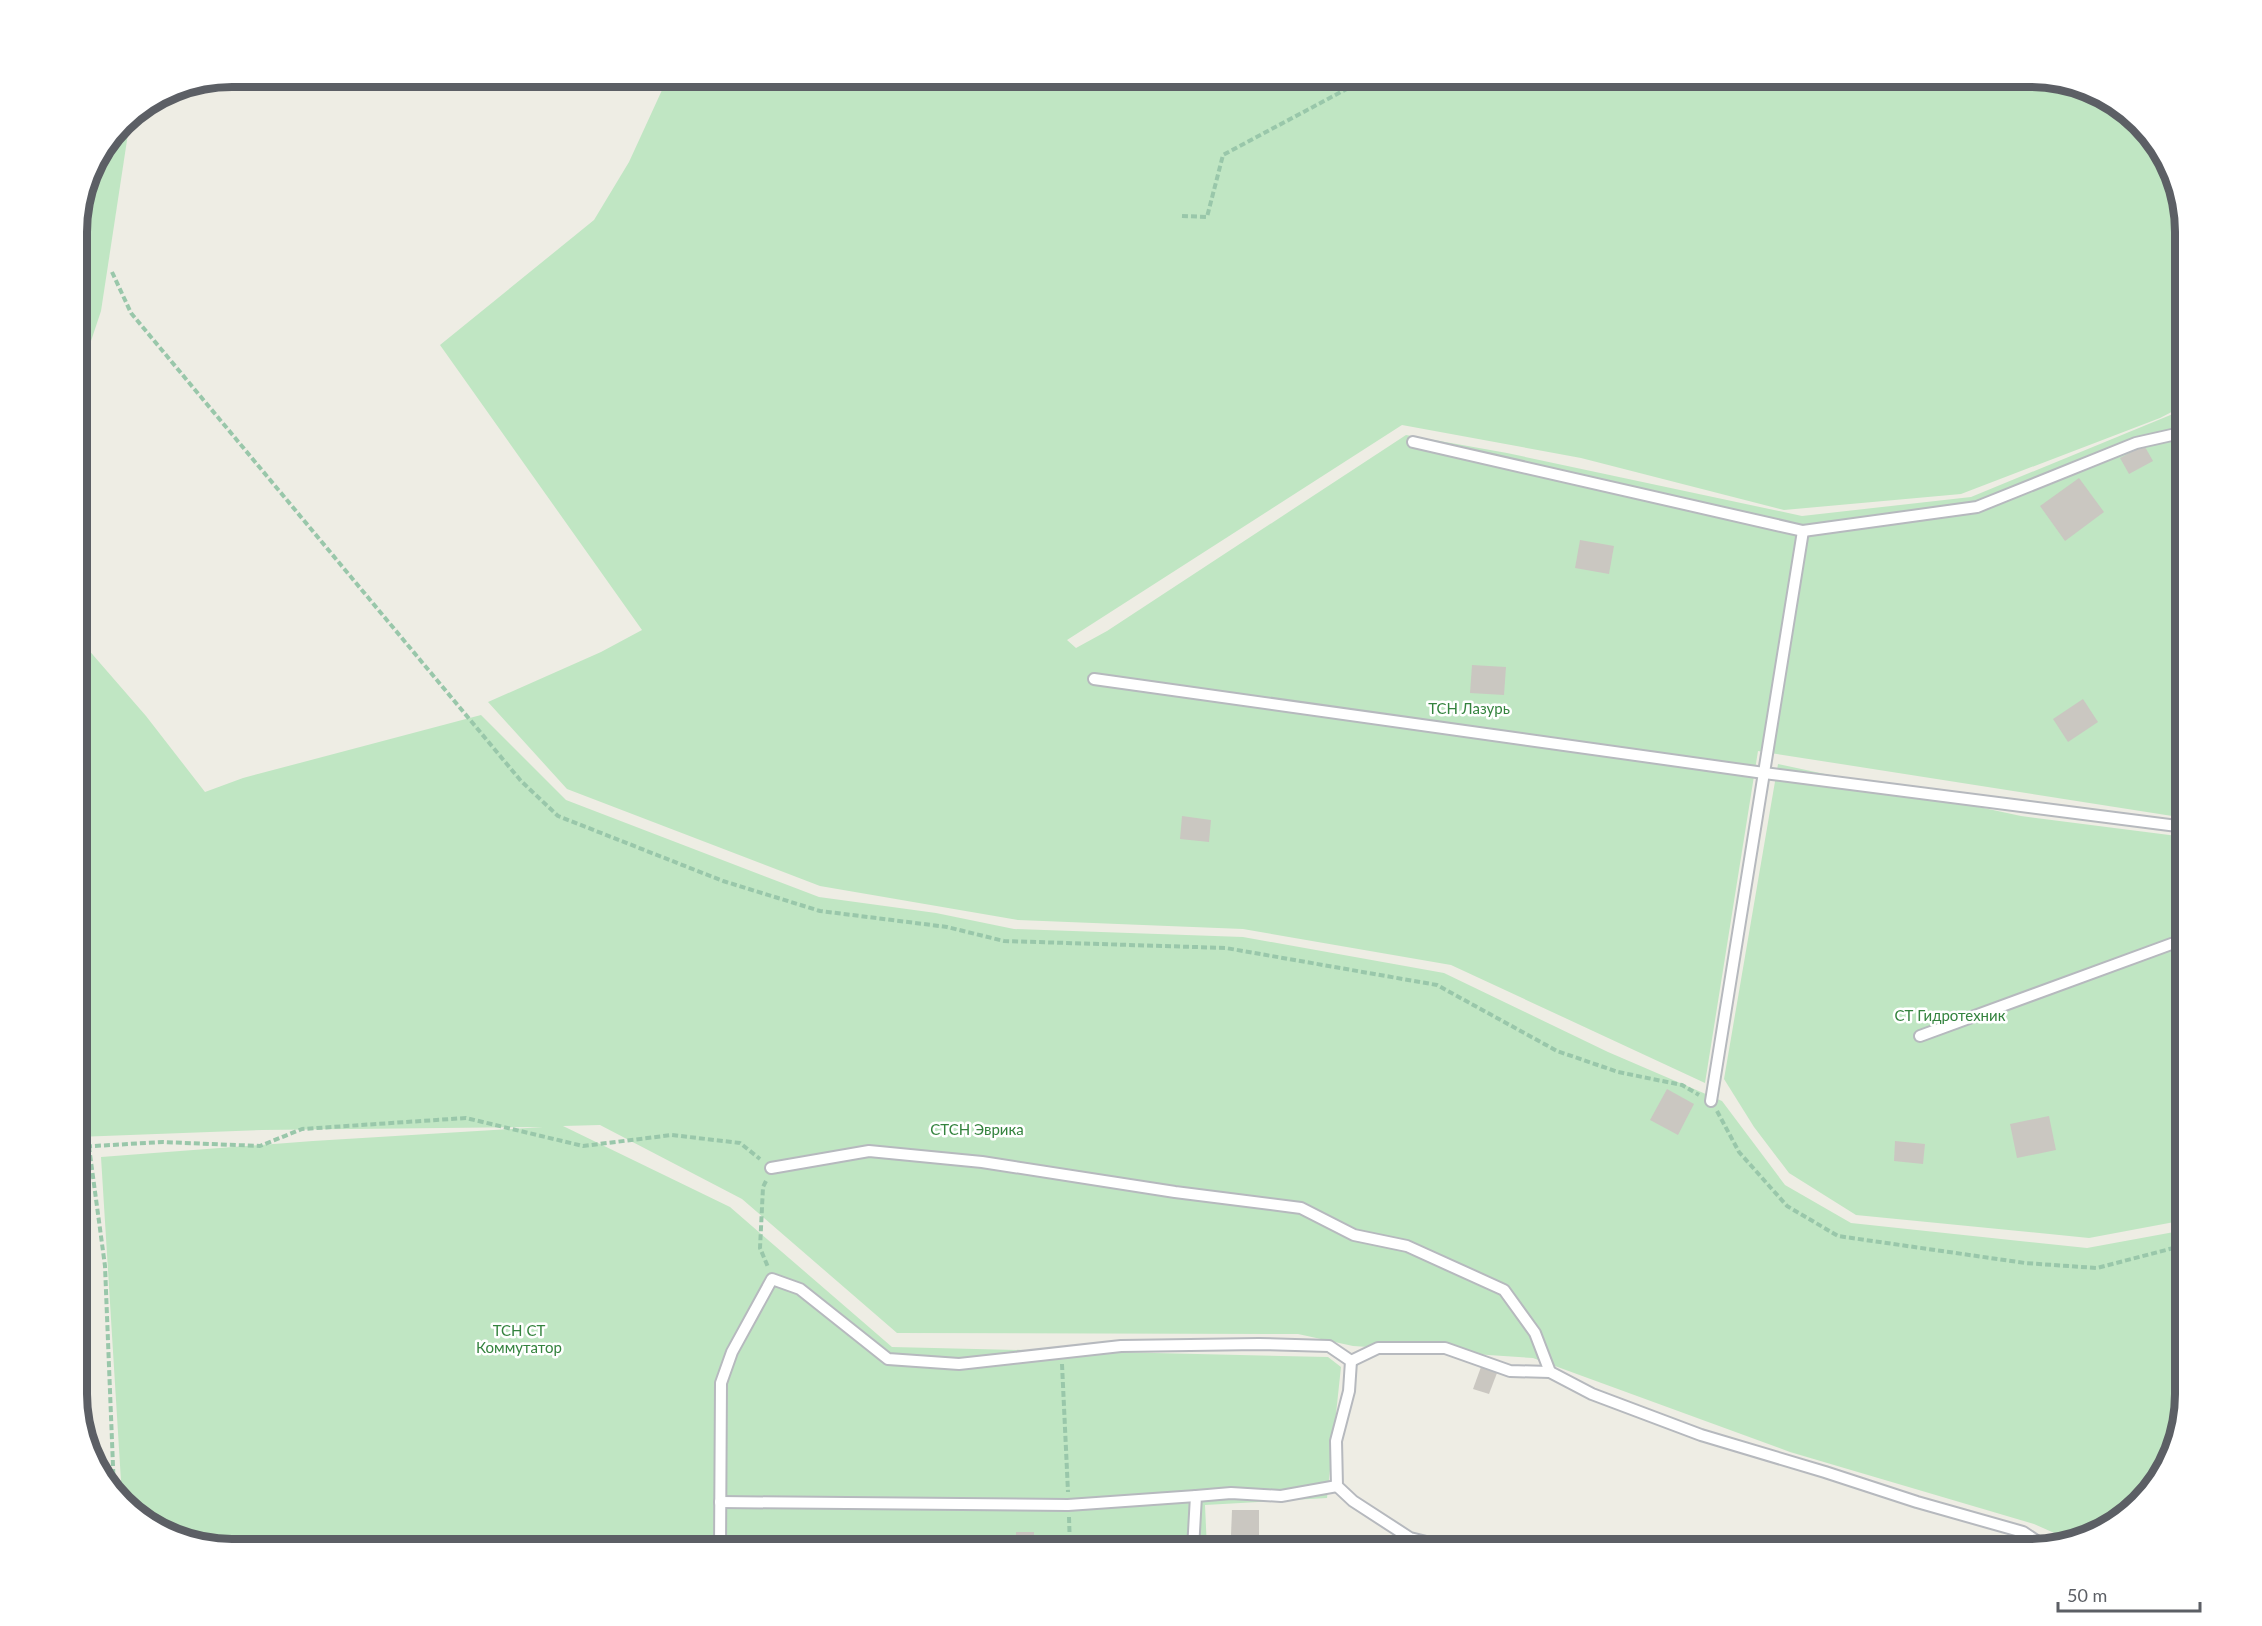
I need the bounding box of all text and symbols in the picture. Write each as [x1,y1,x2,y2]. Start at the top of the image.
park label: ТСН Лазурь [1428,699,1510,717]
park label: СТ Гидротехник [1895,1006,2006,1024]
park label: СТСН Эврика [930,1120,1024,1138]
park label: ТСН СТ Коммутатор [476,1321,562,1356]
scale bar [2058,1575,2200,1613]
text: 50 m [2067,1584,2107,1606]

